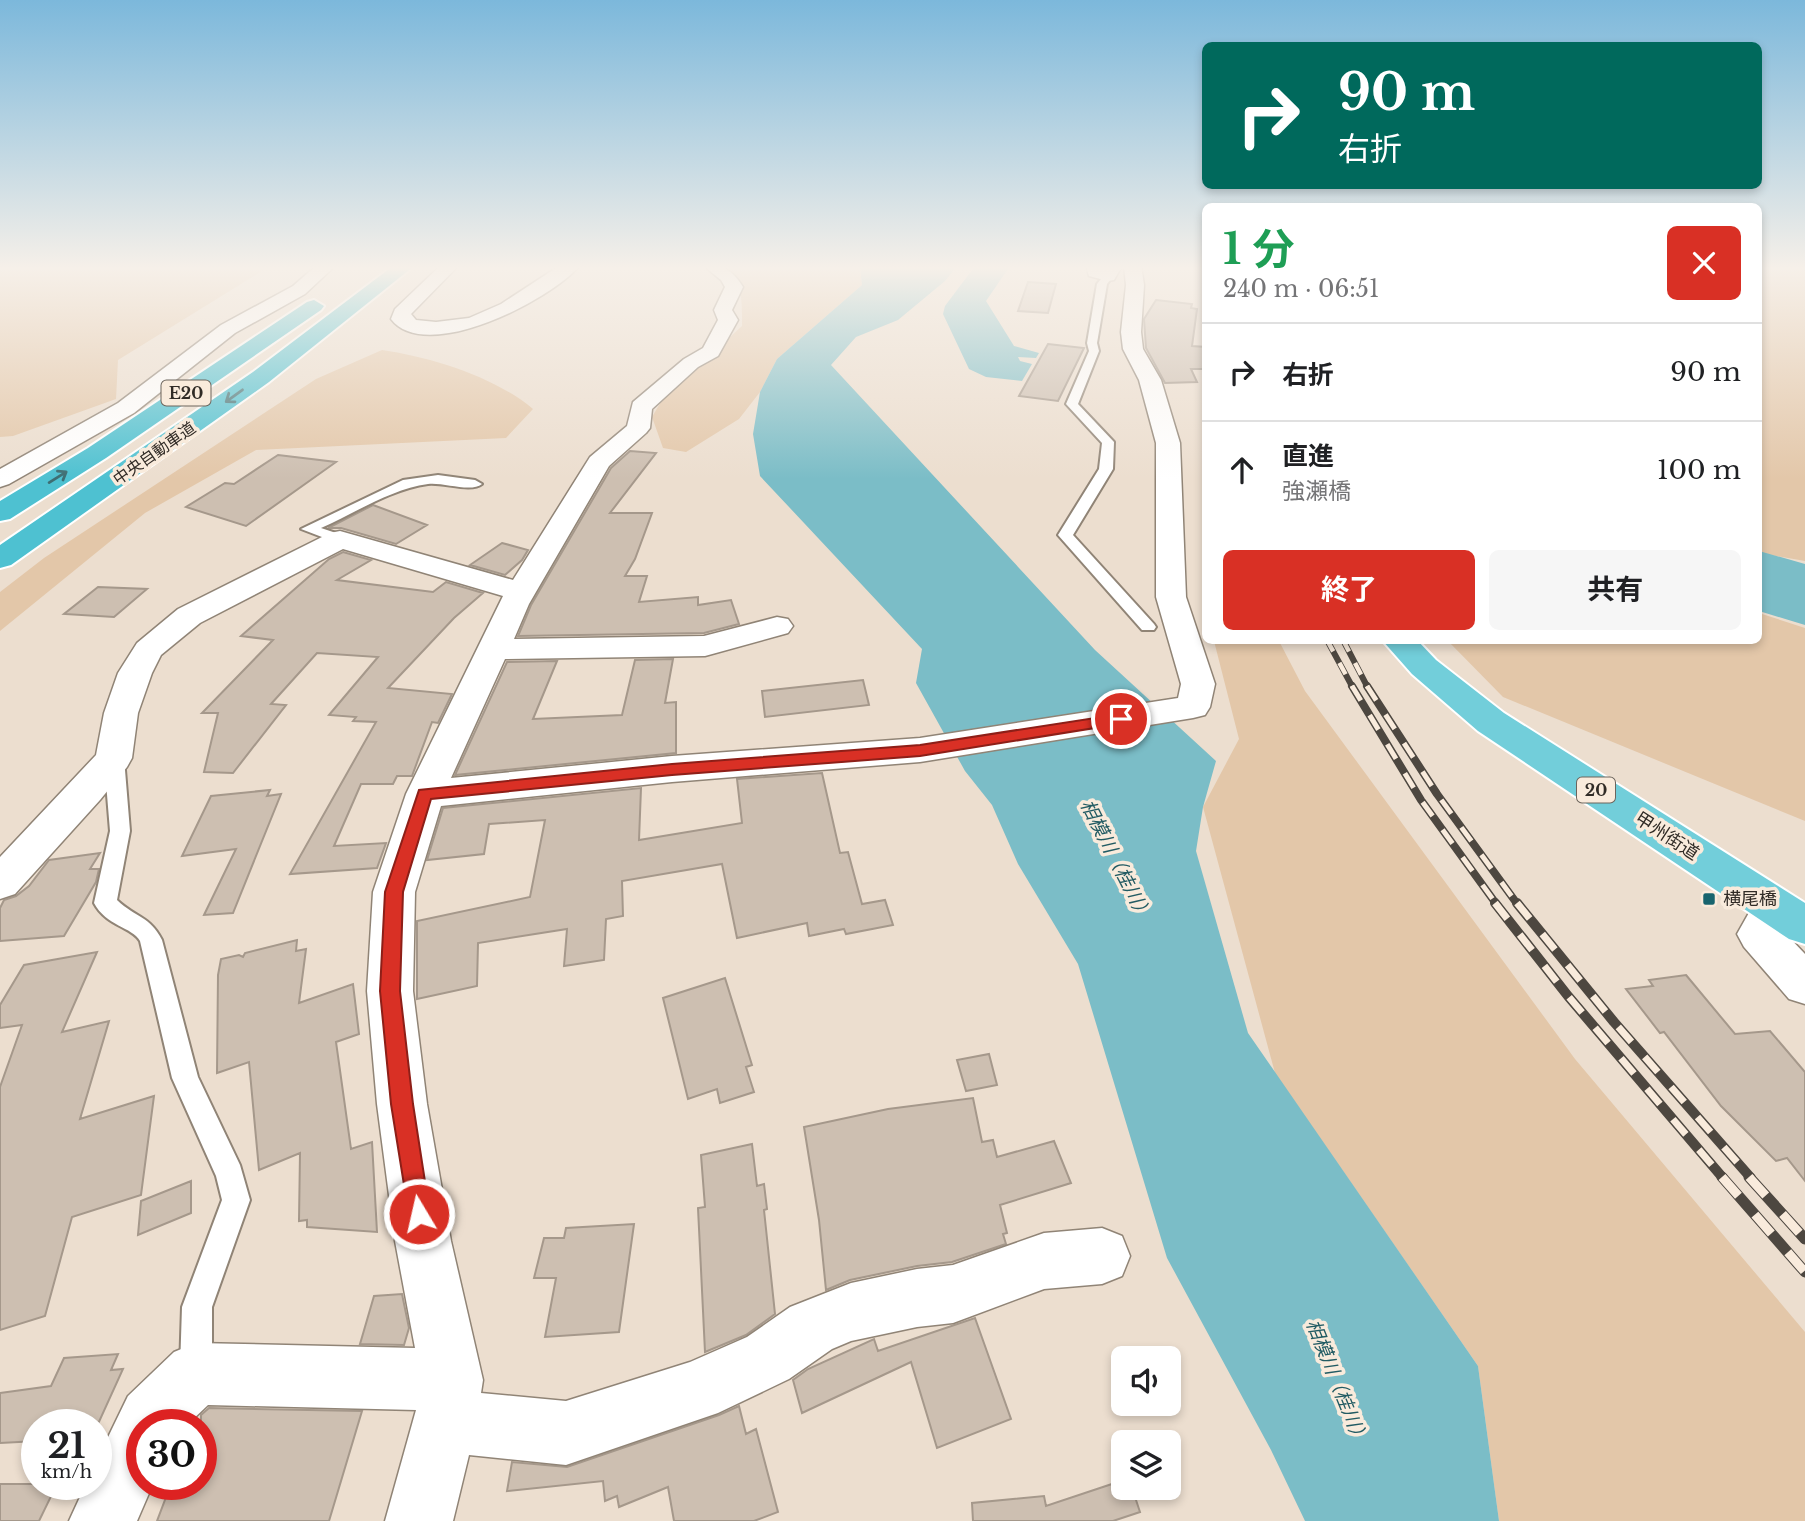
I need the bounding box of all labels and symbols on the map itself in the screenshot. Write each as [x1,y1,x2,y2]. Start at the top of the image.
road number: E20 [162,380,210,406]
one-way arrow [225,389,244,403]
street label: 中央自動車道 [109,417,199,489]
one-way arrow [47,469,67,483]
pin [1091,689,1151,749]
road number: 20 [1577,778,1615,803]
water label: 相模川（桂川） [1076,796,1156,924]
street label: 甲州街道 [1631,807,1703,865]
place label: 横尾橋 [1723,888,1777,910]
marker: 横尾橋 [1701,891,1717,907]
position arrow [382,1177,456,1251]
water label: 相模川（桂川） [1301,1316,1373,1448]
speed limit sign: 30 [126,1409,217,1500]

